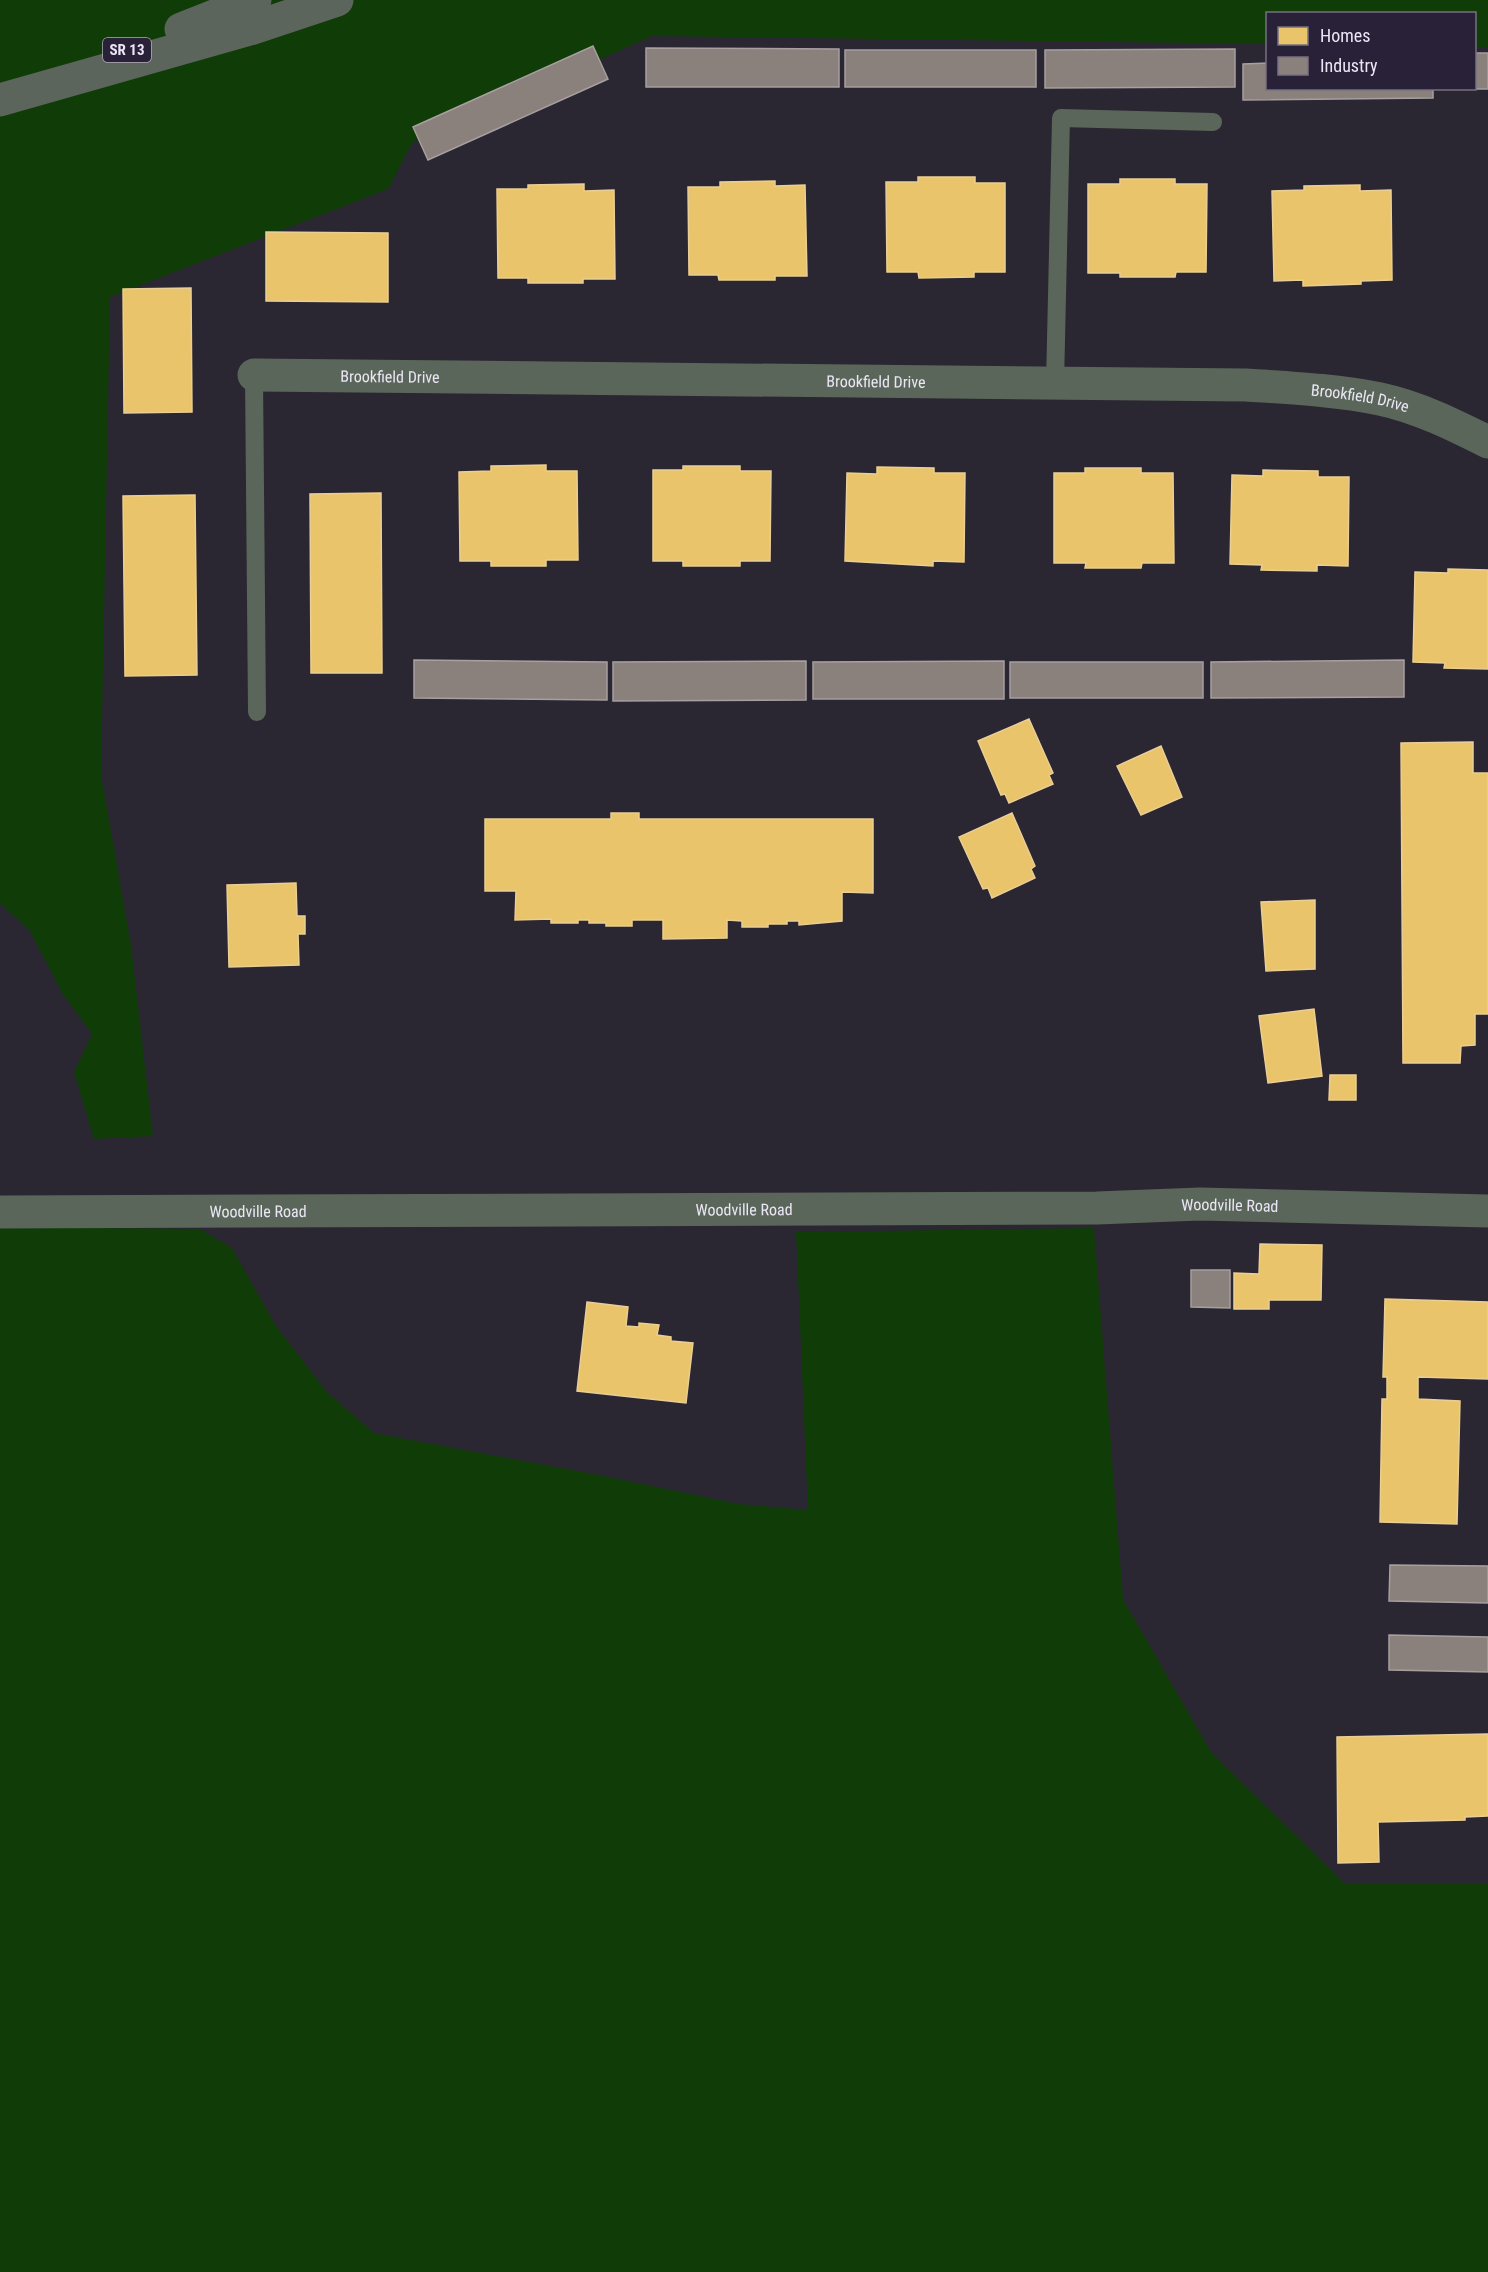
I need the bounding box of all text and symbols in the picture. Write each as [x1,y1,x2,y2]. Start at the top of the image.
legend [1266,12,1476,90]
text: Homes [1320,25,1370,46]
road number: SR 13 [103,38,151,62]
text: Industry [1320,55,1378,76]
street label: Brookfield Drive [340,367,440,387]
street label: Brookfield Drive [826,372,926,392]
street label: Brookfield Drive [1310,381,1411,416]
street label: Woodville Road [1181,1195,1279,1216]
street label: Woodville Road [695,1200,793,1219]
street label: Woodville Road [209,1202,307,1221]

